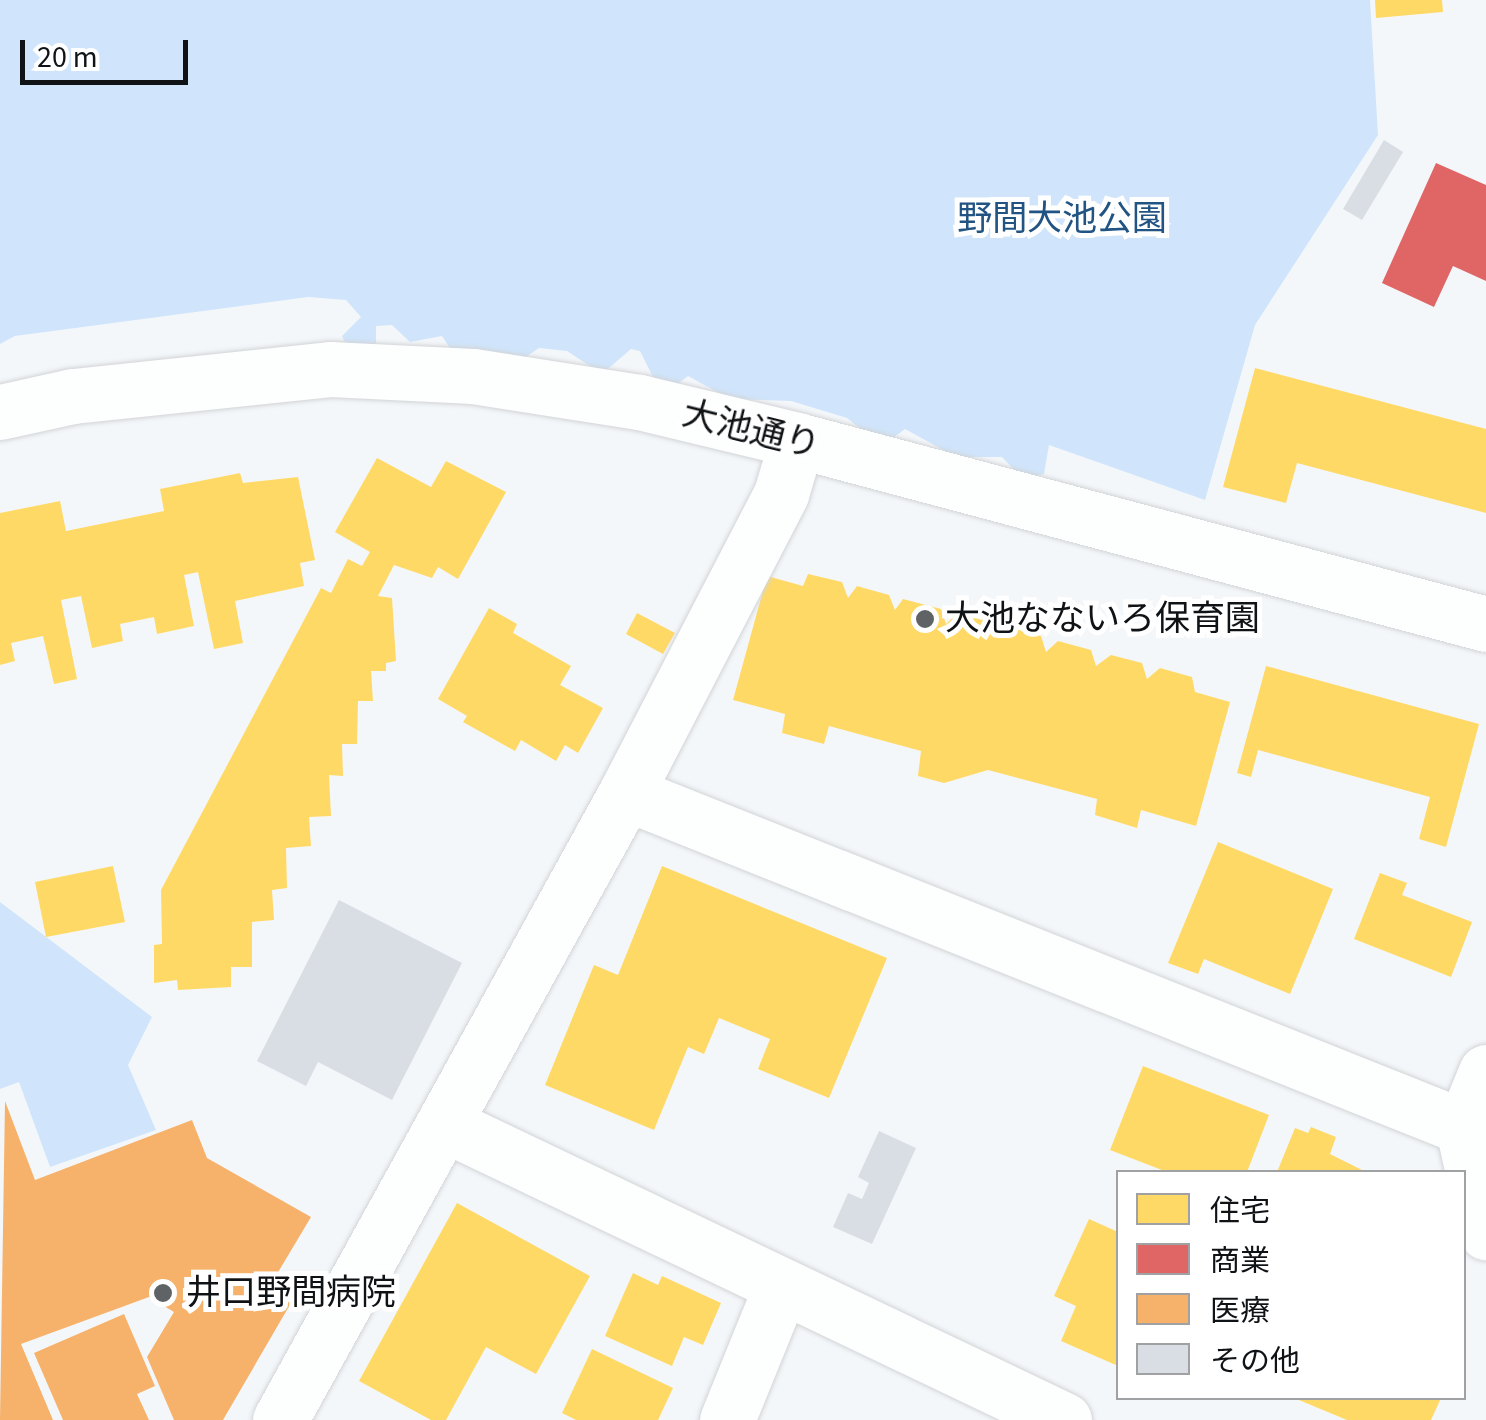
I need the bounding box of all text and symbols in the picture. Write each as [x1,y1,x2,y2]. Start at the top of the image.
scale bar [25,20,192,82]
text: 20 m [37,36,98,79]
park label: 野間大池公園 [957,198,1167,240]
street label: 大池通り [678,393,824,467]
place label: 大池なないろ保育園 [945,598,1260,640]
marker: 大池なないろ保育園 [914,608,936,630]
legend [1116,1170,1466,1400]
text: 住宅 [1210,1190,1270,1233]
text: 商業 [1210,1240,1270,1283]
place label: 井口野間病院 [186,1272,396,1314]
marker: 井口野間病院 [150,1280,176,1306]
text: 医療 [1210,1290,1270,1333]
text: その他 [1210,1340,1300,1383]

